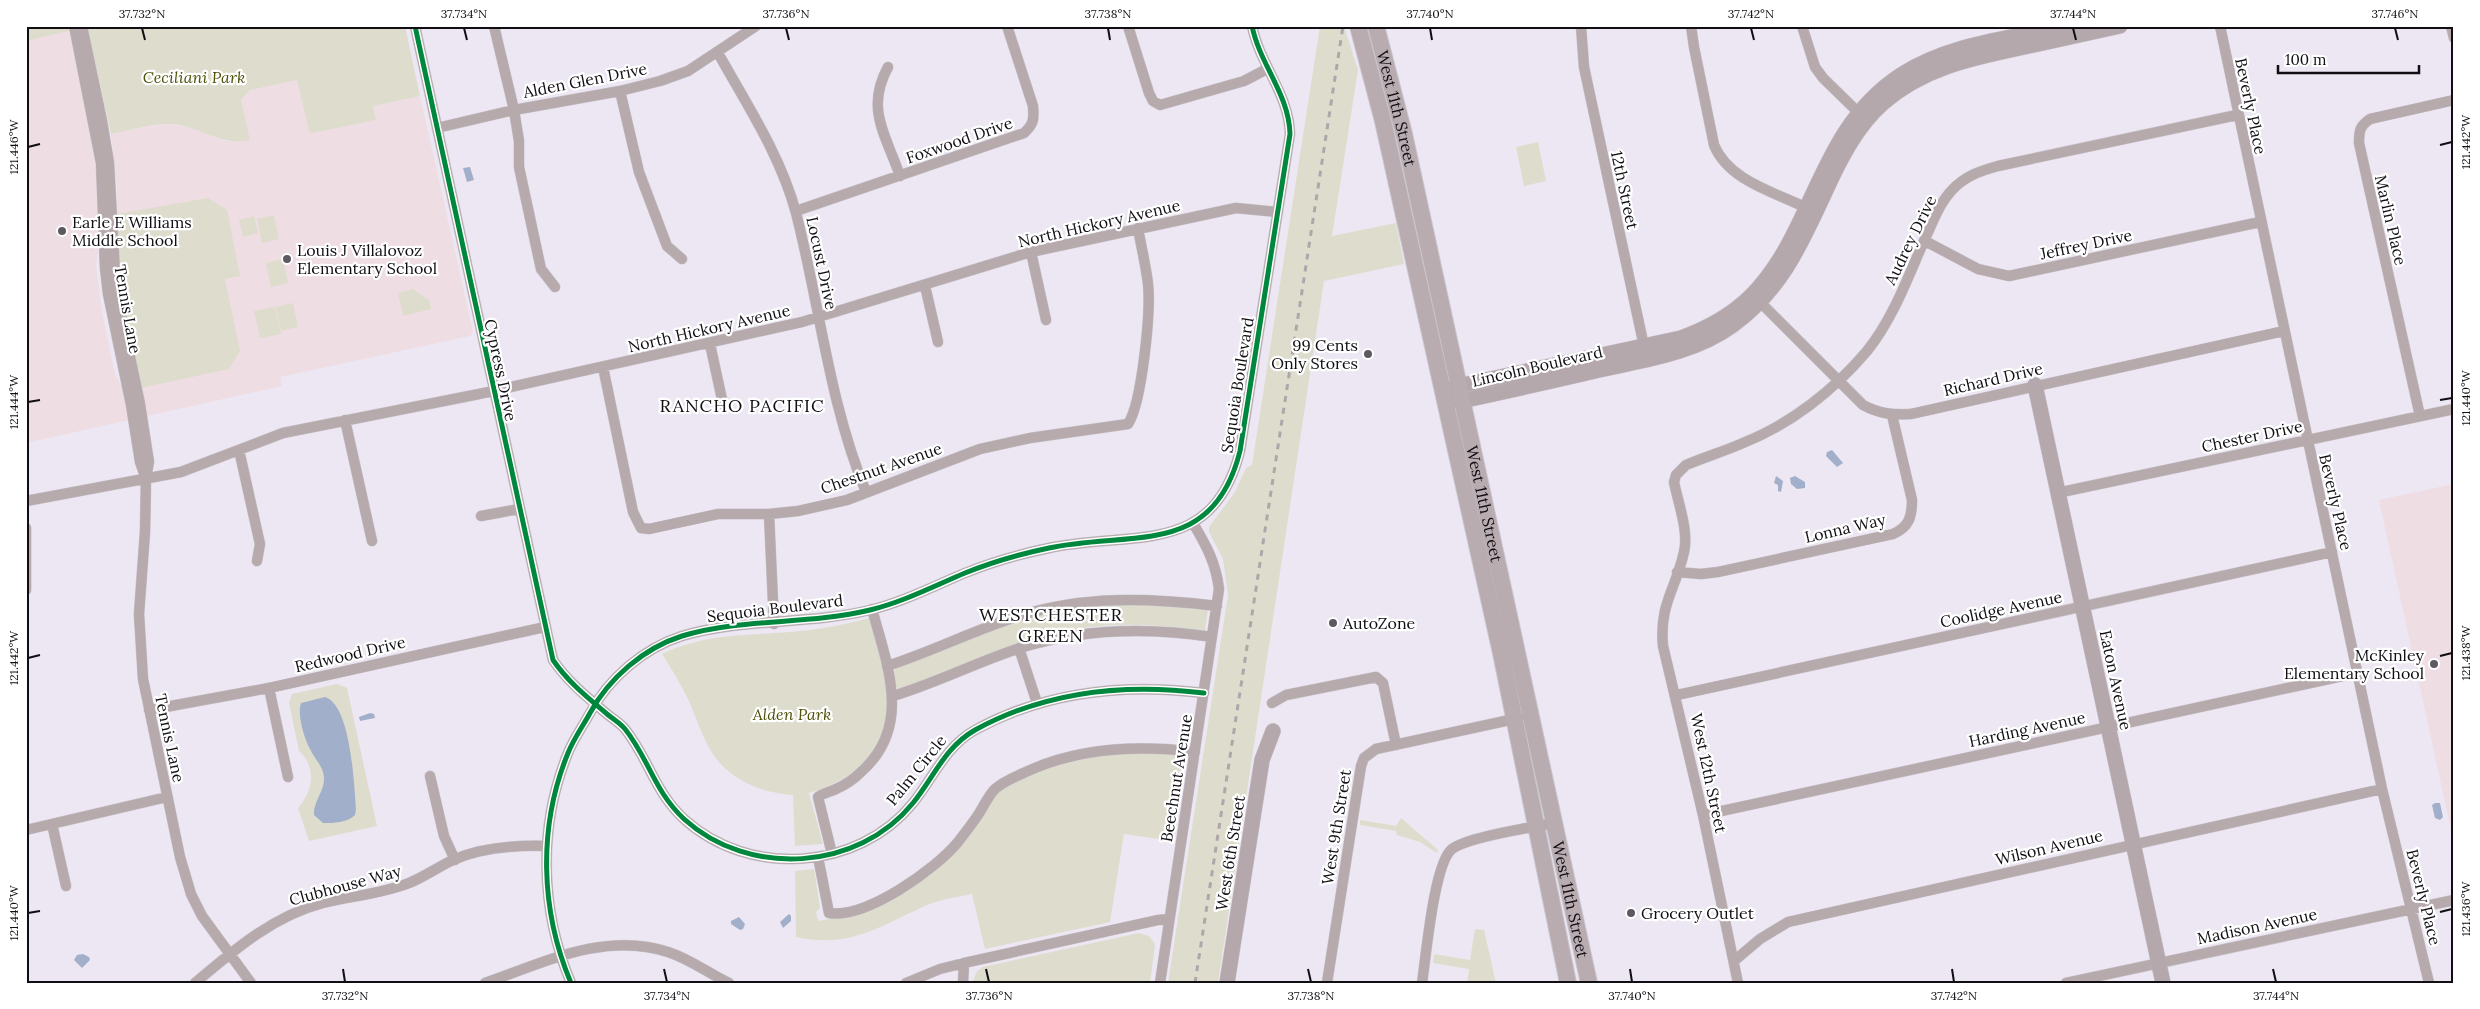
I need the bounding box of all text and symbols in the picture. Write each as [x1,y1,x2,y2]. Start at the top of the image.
text: 37.732°N [119,6,165,21]
text: 37.734°N [441,6,487,21]
text: 37.736°N [762,6,810,21]
text: 37.738°N [1085,6,1131,21]
text: 37.740°N [1406,6,1454,21]
text: 37.742°N [1728,6,1774,21]
text: 37.744°N [2050,6,2096,21]
text: 37.746°N [2372,6,2418,21]
scale bar [2278,42,2419,74]
street label: West 11th Street [1373,48,1421,169]
text: 100 m [2285,50,2326,69]
street label: Beverly Place [2231,56,2271,156]
street label: Alden Glen Drive [520,58,649,102]
park label: Ceciliani Park [143,67,245,87]
street label: Foxwood Drive [903,112,1015,168]
text: 121.442°W [2458,114,2473,169]
text: 121.446°W [6,119,21,174]
street label: 12th Street [1607,149,1643,232]
street label: Marlin Place [2371,173,2411,267]
street label: Audrey Drive [1879,192,1940,289]
street label: North Hickory Avenue [1016,195,1182,251]
place label: Earle E Williams Middle School [72,212,192,250]
street label: Locust Drive [802,215,842,312]
street label: Jeffrey Drive [2037,224,2134,264]
marker: Earle E Williams Middle School [56,225,68,237]
place label: Louis J Villalovoz Elementary School [297,240,437,278]
marker: Louis J Villalovoz Elementary School [281,253,293,265]
street label: Tennis Lane [110,263,146,355]
street label: North Hickory Avenue [626,300,792,356]
street label: Sequoia Boulevard [1216,315,1258,454]
street label: Cypress Drive [480,317,522,423]
place label: 99 Cents Only Stores [1271,335,1358,373]
street label: Lincoln Boulevard [1470,341,1605,391]
marker: 99 Cents Only Stores [1362,348,1374,360]
street label: Richard Drive [1941,358,2045,400]
text: 121.440°W [2458,369,2473,426]
text: 121.444°W [6,374,21,429]
district label: RANCHO PACIFIC [660,394,824,417]
street label: Chester Drive [2200,415,2305,456]
street label: Chestnut Avenue [818,438,945,498]
street label: West 11th Street [1462,444,1507,565]
street label: Beverly Place [2315,452,2357,552]
street label: Lonna Way [1803,509,1888,547]
street label: Coolidge Avenue [1938,586,2064,632]
street label: Sequoia Boulevard [706,590,845,626]
district label: WESTCHESTER GREEN [979,603,1123,647]
place label: AutoZone [1342,613,1416,633]
marker: AutoZone [1327,617,1339,629]
text: 121.438°W [2458,625,2473,680]
street label: Eaton Avenue [2096,628,2136,732]
text: 121.442°W [6,630,21,685]
street label: Redwood Drive [293,631,408,676]
place label: McKinley Elementary School [2284,645,2425,683]
marker: McKinley Elementary School [2428,658,2440,670]
street label: Tennis Lane [151,692,189,784]
park label: Alden Park [752,704,831,724]
street label: Harding Avenue [1967,707,2087,751]
street label: West 12th Street [1687,711,1732,835]
street label: Beechnut Avenue [1156,712,1196,843]
street label: Palm Circle [882,731,951,809]
street label: West 9th Street [1317,767,1355,886]
street label: West 6th Street [1211,793,1249,912]
street label: Wilson Avenue [1993,825,2105,869]
street label: West 11th Street [1548,839,1593,960]
street label: Beverly Place [2402,847,2446,947]
street label: Clubhouse Way [287,860,404,910]
text: 121.436°W [2458,880,2473,937]
text: 121.440°W [6,884,21,941]
place label: Grocery Outlet [1641,903,1755,923]
street label: Madison Avenue [2195,903,2319,948]
marker: Grocery Outlet [1625,907,1637,919]
text: 37.732°N [322,988,368,1003]
text: 37.734°N [644,988,690,1003]
text: 37.736°N [965,988,1013,1003]
text: 37.738°N [1288,988,1334,1003]
text: 37.740°N [1608,988,1656,1003]
text: 37.742°N [1931,988,1977,1003]
text: 37.744°N [2253,988,2299,1003]

